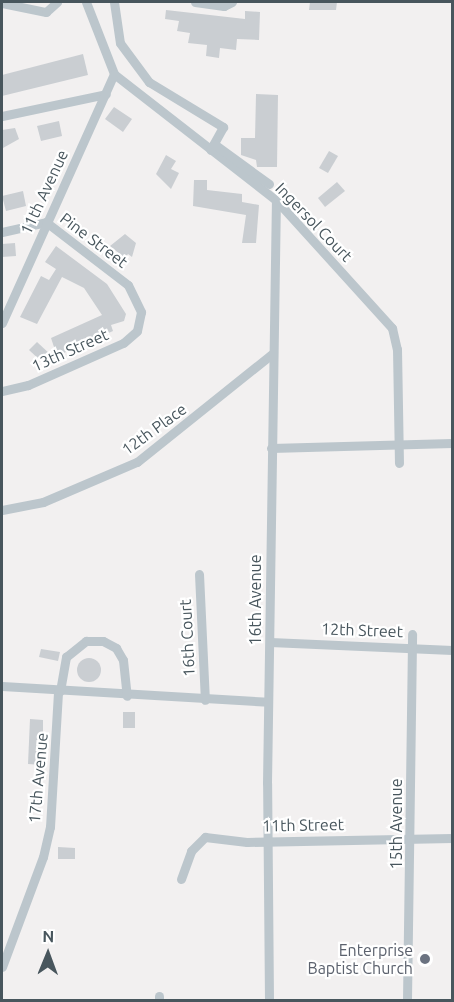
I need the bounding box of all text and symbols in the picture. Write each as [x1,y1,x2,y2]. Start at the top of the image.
street label: 11th Avenue [16,147,72,237]
street label: Ingersol Court [272,179,356,265]
street label: Pine Street [56,208,132,272]
street label: 13th Street [29,325,111,375]
street label: 12th Place [118,399,190,459]
street label: 16th Avenue [245,554,265,646]
street label: 16th Court [175,599,199,677]
street label: 12th Street [321,619,403,641]
street label: 17th Avenue [24,732,52,824]
street label: 15th Avenue [386,778,406,870]
street label: 11th Street [262,815,344,835]
north arrow [18,924,78,984]
text: N [42,927,54,945]
place label: Enterprise Baptist Church [307,940,413,978]
marker: Enterprise Baptist Church [418,952,432,966]

